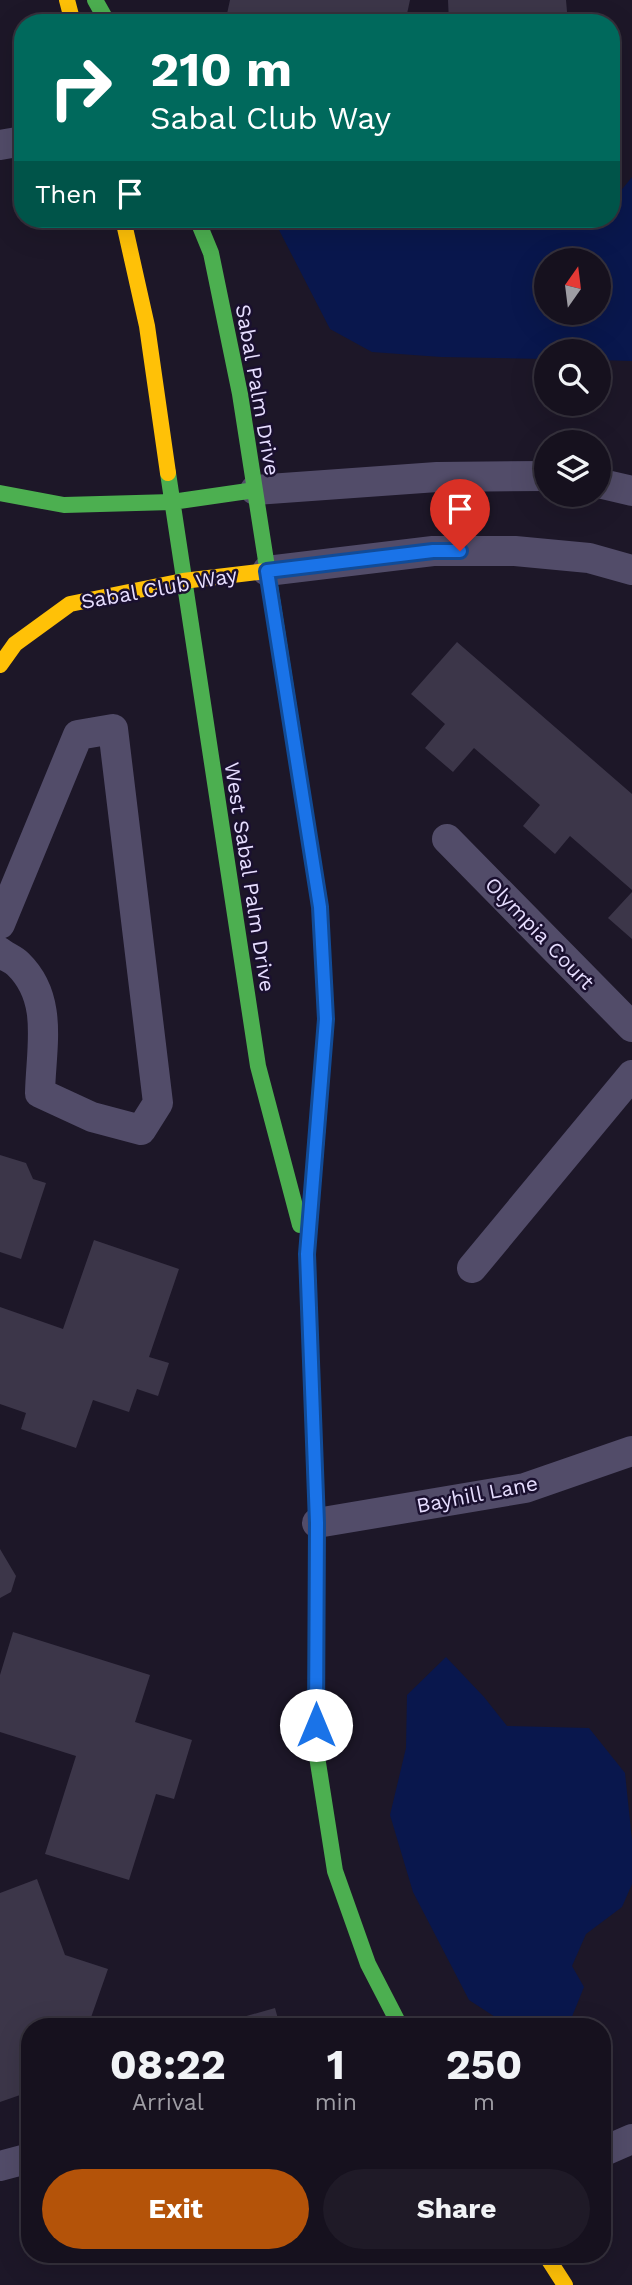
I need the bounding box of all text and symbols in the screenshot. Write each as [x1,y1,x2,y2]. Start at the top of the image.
text: 210 m [150,40,292,98]
icon: right [35,42,126,133]
text: Sabal Club Way [150,99,391,137]
icon: arrive [111,175,149,213]
text: Then [35,179,97,209]
north arrow [534,248,611,326]
map controls [534,248,611,507]
street label: Sabal Palm Drive [231,302,285,478]
button: search [534,339,611,416]
button: layers [534,430,611,507]
pin [430,479,490,551]
icon: arrive [441,490,479,528]
street label: Sabal Club Way [79,562,239,614]
street label: West Sabal Palm Drive [219,760,281,994]
street label: Olympia Court [480,872,600,995]
street label: Bayhill Lane [414,1470,540,1518]
position arrow [279,1688,353,1762]
text: 08:22 [110,2040,226,2089]
text: 1 [327,2040,345,2089]
text: 250 [446,2040,522,2089]
text: Arrival [132,2089,204,2116]
text: min [315,2089,357,2116]
text: m [473,2089,495,2116]
button: Exit [42,2169,309,2249]
button: Share [323,2169,590,2249]

